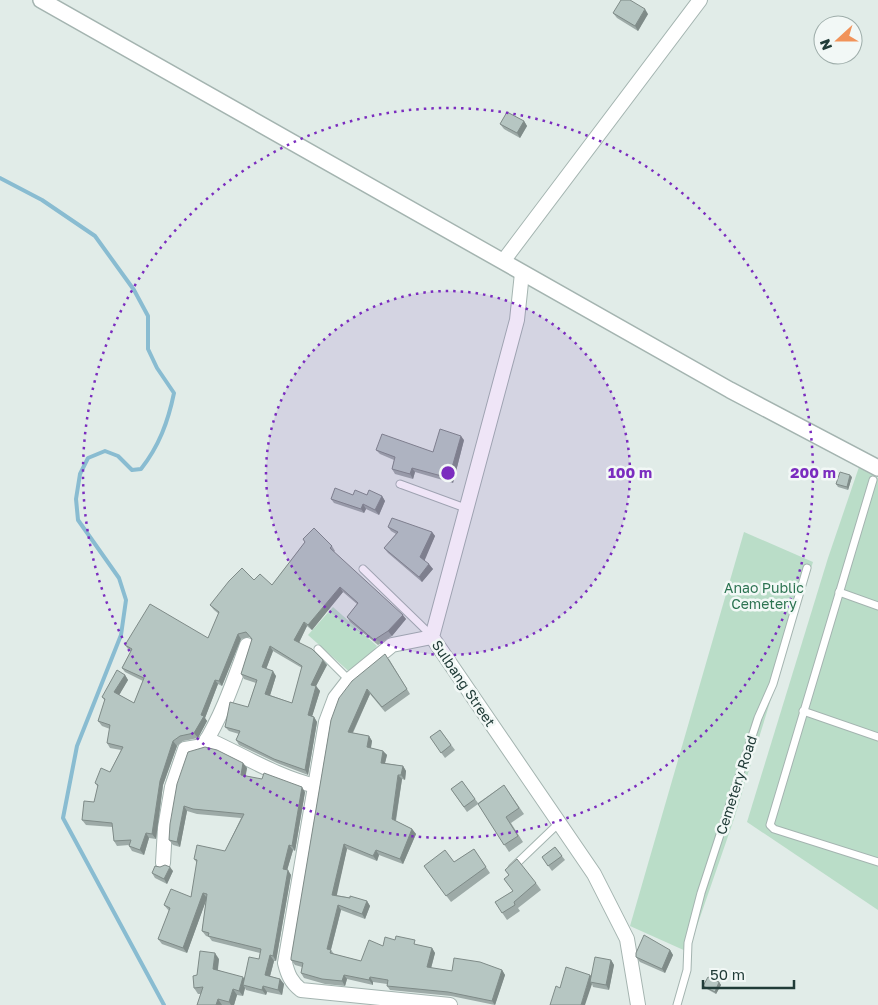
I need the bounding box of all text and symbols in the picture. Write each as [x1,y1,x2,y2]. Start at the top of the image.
north arrow [813,15,863,65]
text: N [816,37,835,53]
text: 100 m [608,463,652,481]
text: 200 m [790,463,836,481]
centre of rings [439,464,457,482]
park label: Anao Public Cemetery [724,579,804,612]
street label: Sulbang Street [429,637,499,729]
street label: Cemetery Road [712,733,760,837]
scale bar [703,958,794,990]
text: 50 m [710,965,745,983]

